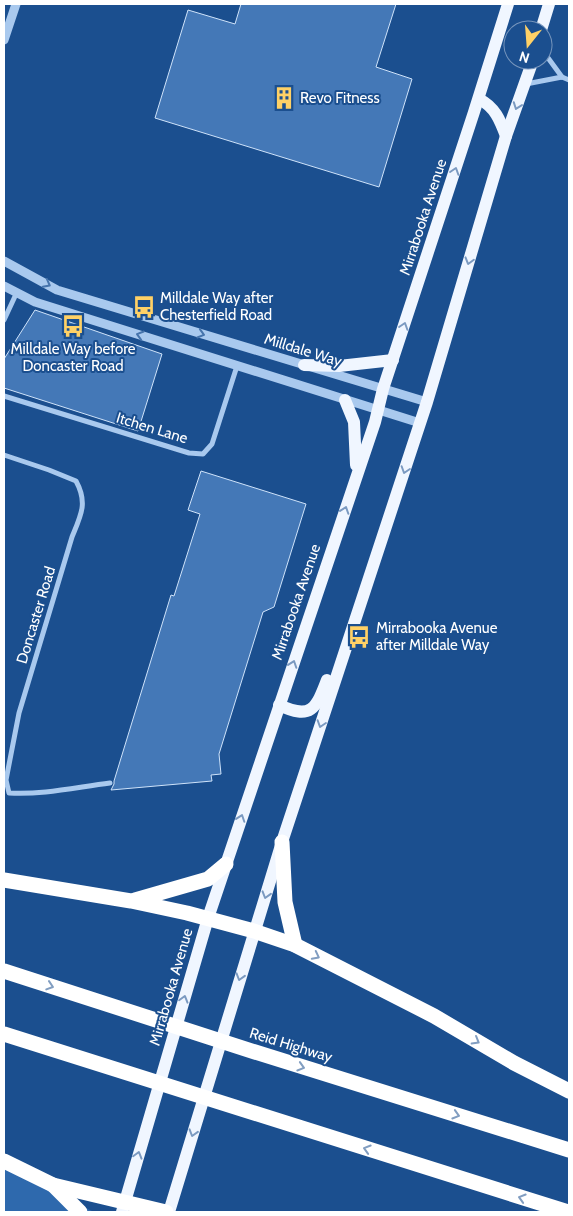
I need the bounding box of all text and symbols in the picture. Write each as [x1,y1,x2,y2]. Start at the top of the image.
north arrow [503,20,553,70]
text: N [517,47,532,67]
building icon: Revo Fitness [271,85,297,111]
place label: Revo Fitness [300,89,380,107]
one-way arrow [513,101,523,110]
street label: Mirrabooka Avenue [396,156,450,278]
one-way arrow [449,168,459,176]
one-way arrow [464,257,475,266]
one-way arrow [41,278,50,288]
place label: Milldale Way after Chesterfield Road [160,289,273,324]
bus stop icon: Milldale Way after Chesterfield Road [131,294,157,320]
bus stop icon: Milldale Way before Doncaster Road [60,313,86,339]
one-way arrow [398,322,408,330]
one-way arrow [197,328,205,338]
street label: Milldale Way [262,330,344,370]
one-way arrow [137,331,145,341]
place label: Milldale Way before Doncaster Road [11,340,136,375]
street label: Itchen Lane [114,409,190,447]
one-way arrow [400,465,410,473]
one-way arrow [339,506,349,514]
street label: Mirrabooka Avenue [268,541,324,662]
street label: Doncaster Road [13,564,59,666]
place label: Mirrabooka Avenue after Milldale Way [376,619,498,654]
bus stop icon: Mirrabooka Avenue after Milldale Way [346,624,372,650]
one-way arrow [287,660,297,668]
one-way arrow [317,719,327,727]
one-way arrow [235,814,245,822]
one-way arrow [261,890,271,899]
street label: Mirrabooka Avenue [146,926,196,1048]
one-way arrow [310,950,319,960]
one-way arrow [236,973,246,981]
one-way arrow [45,981,54,991]
one-way arrow [178,995,189,1004]
street label: Reid Highway [247,1024,335,1066]
one-way arrow [471,1034,480,1044]
one-way arrow [297,1061,305,1071]
one-way arrow [452,1109,460,1119]
one-way arrow [189,1128,199,1137]
one-way arrow [363,1145,371,1155]
one-way arrow [133,1152,143,1160]
one-way arrow [518,1193,526,1203]

